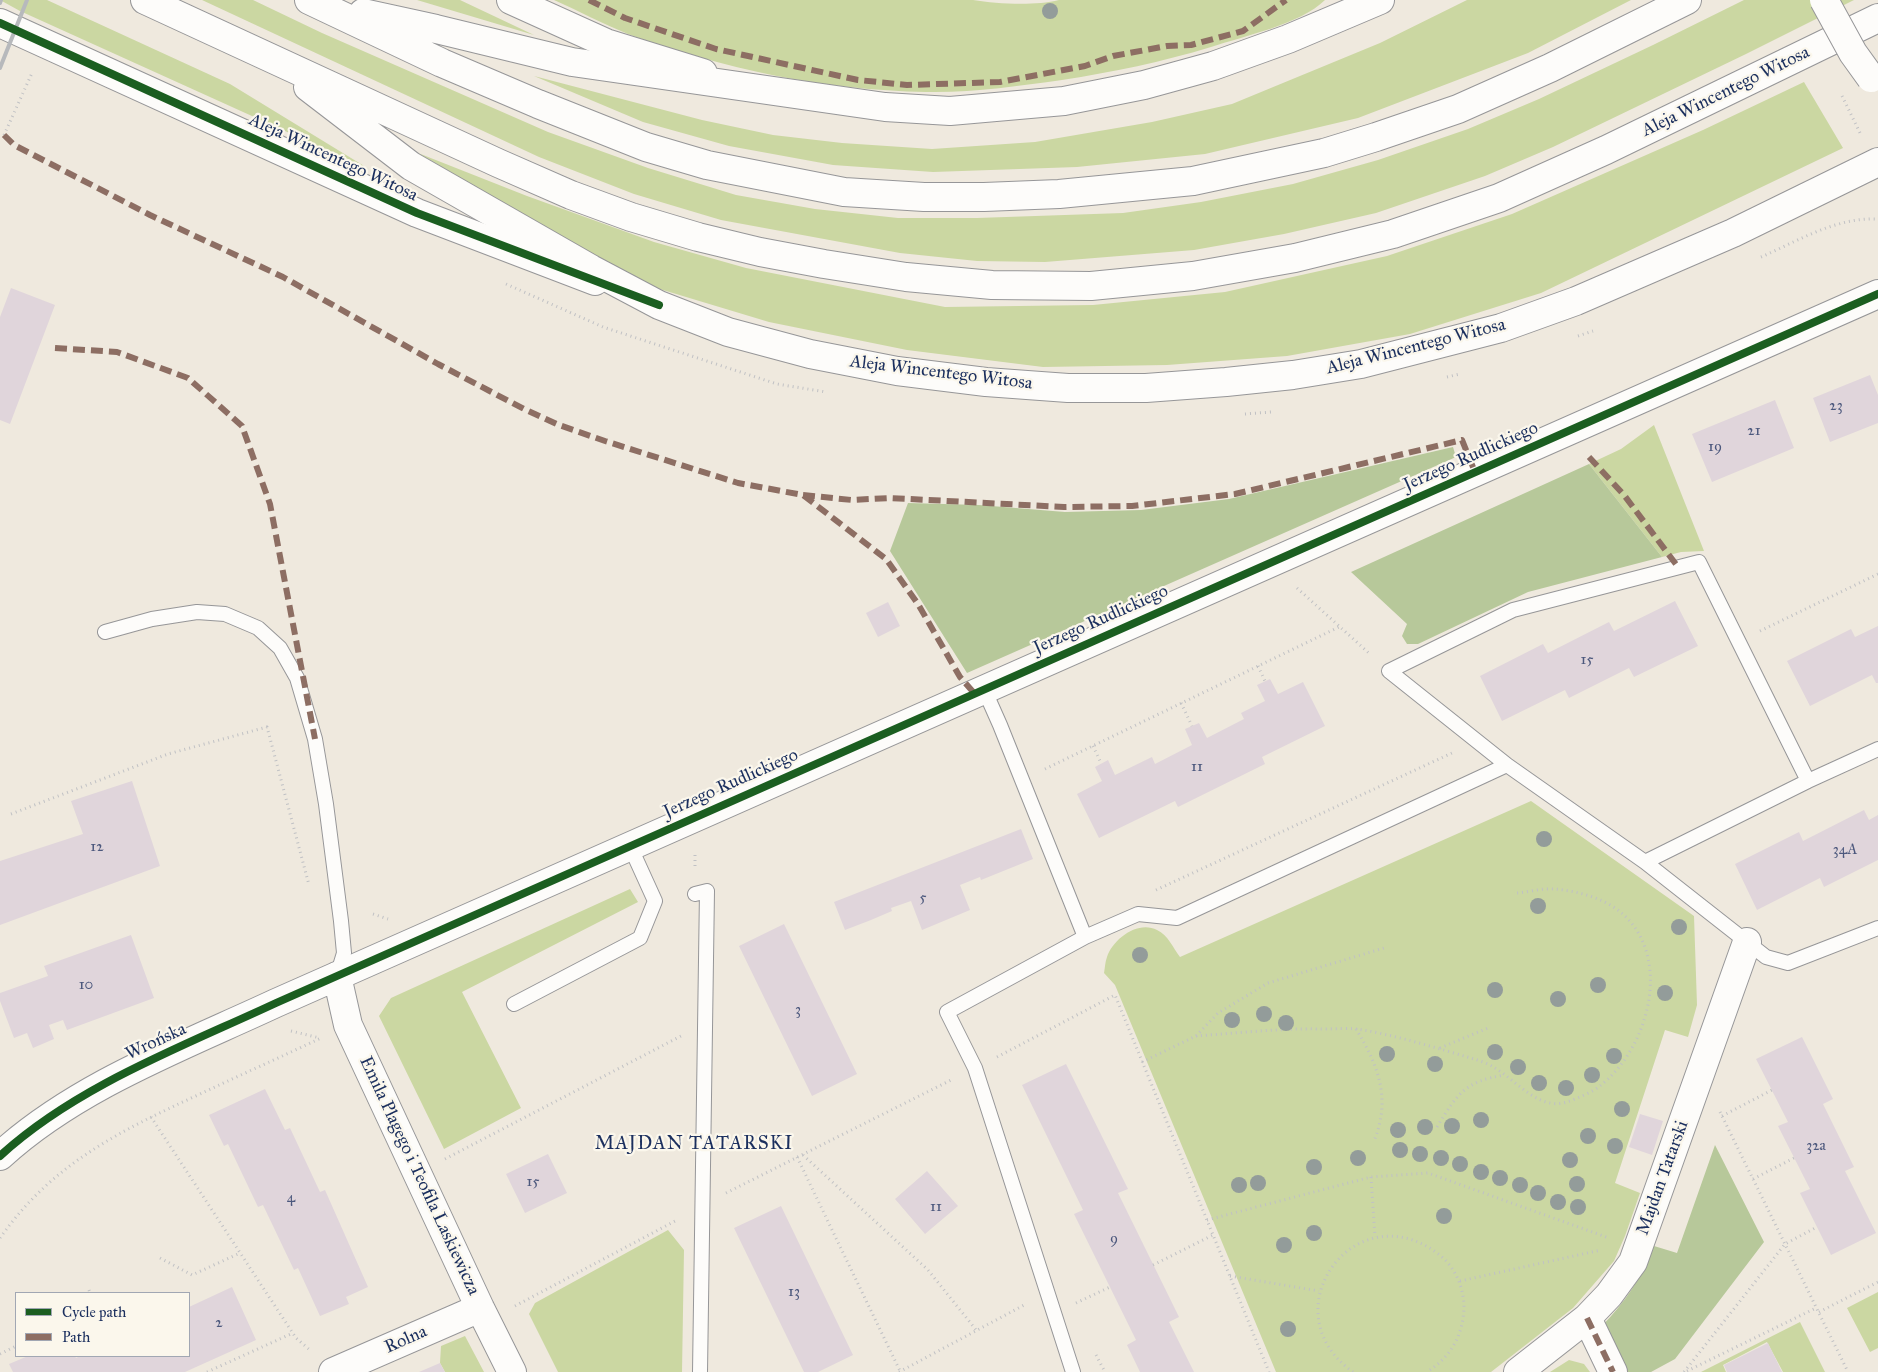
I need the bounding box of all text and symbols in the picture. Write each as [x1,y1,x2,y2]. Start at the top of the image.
street label: Aleja Wincentego Witosa [1639,42,1813,142]
street label: Aleja Wincentego Witosa [245,109,421,207]
street label: Aleja Wincentego Witosa [1324,314,1508,380]
street label: Aleja Wincentego Witosa [848,351,1034,395]
house number: 23 [1829,397,1843,415]
street label: Jerzego Rudlickiego [1400,418,1542,496]
house number: 21 [1747,422,1761,440]
house number: 19 [1708,438,1722,456]
street label: Jerzego Rudlickiego [1030,581,1172,659]
house number: 15 [1581,651,1593,669]
street label: Jerzego Rudlickiego [660,745,802,823]
house number: 11 [1191,758,1203,776]
house number: 12 [90,838,104,856]
house number: 34A [1833,841,1857,859]
house number: 5 [920,889,926,907]
house number: 10 [79,976,93,994]
house number: 3 [795,1001,801,1019]
street label: Wrońska [122,1019,190,1065]
street label: Emila Plagego i Teofila Laskiewicza [354,1053,484,1299]
street label: Majdan Tatarski [1632,1118,1694,1238]
district label: MAJDAN TATARSKI [593,1133,795,1155]
house number: 32a [1806,1137,1826,1155]
house number: 15 [527,1173,539,1191]
house number: 4 [287,1189,295,1207]
house number: 11 [930,1198,942,1216]
house number: 9 [1110,1230,1118,1248]
house number: 13 [788,1283,800,1301]
legend [15,1292,190,1357]
text: Cycle path [62,1303,126,1321]
house number: 2 [215,1314,223,1332]
street label: Rolna [382,1321,430,1359]
text: Path [62,1328,90,1346]

